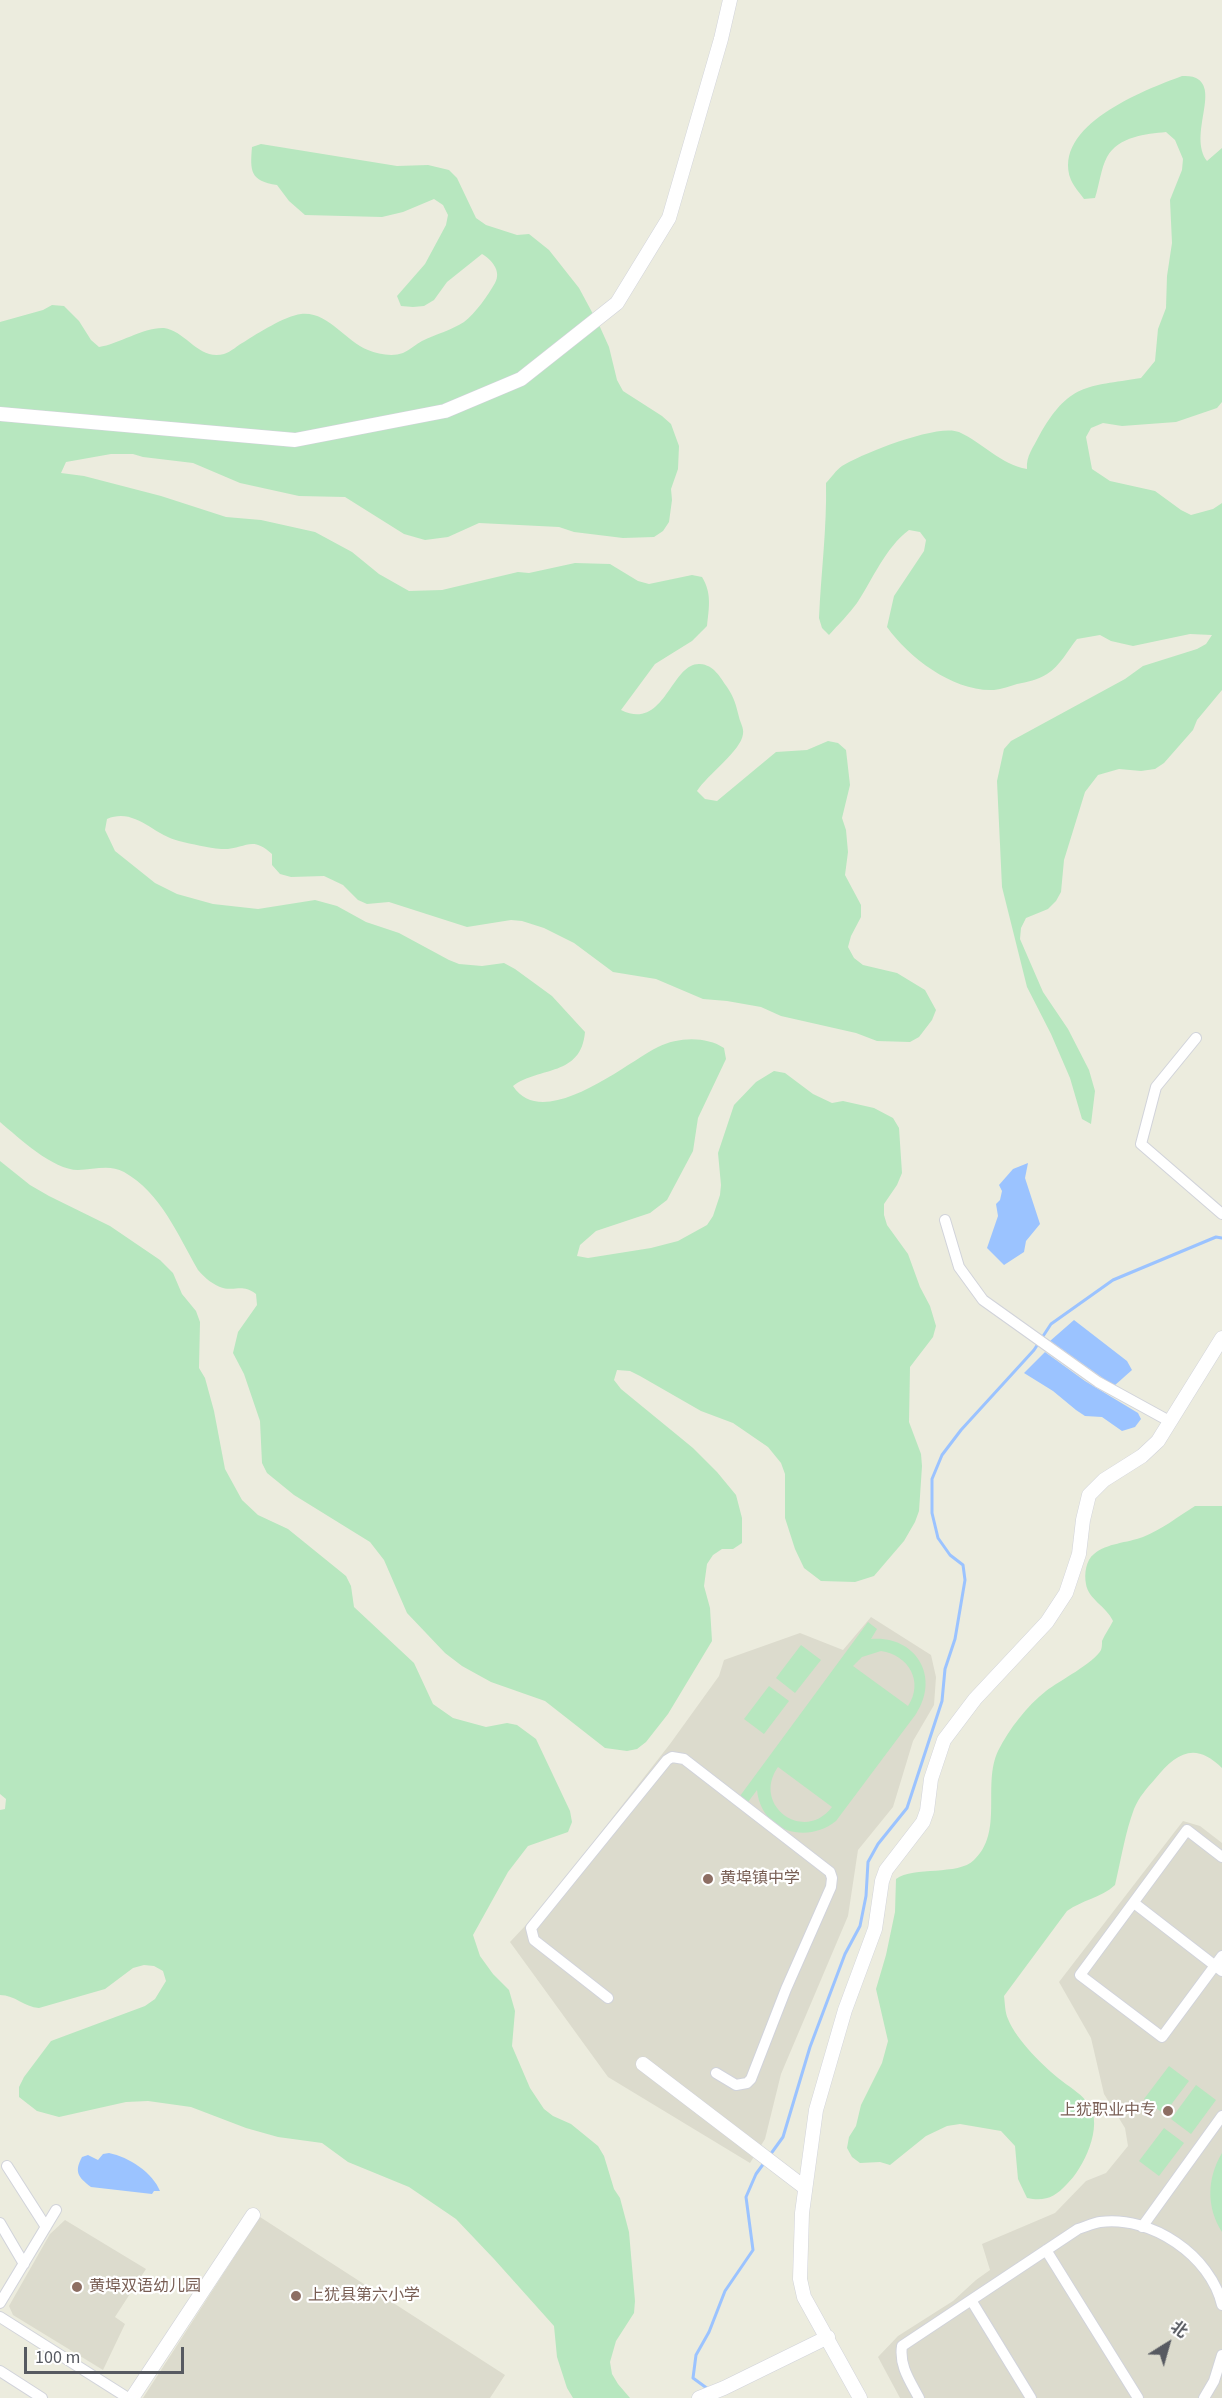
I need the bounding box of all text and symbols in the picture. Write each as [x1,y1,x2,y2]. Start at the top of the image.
place label: 黄埠镇中学 [720,1869,800,1889]
marker: 黄埠镇中学 [701,1872,715,1886]
place label: 上犹职业中专 [1060,2101,1156,2121]
marker: 上犹职业中专 [1161,2104,1175,2118]
place label: 黄埠双语幼儿园 [89,2277,201,2297]
marker: 黄埠双语幼儿园 [70,2280,84,2294]
place label: 上犹县第六小学 [308,2286,420,2306]
marker: 上犹县第六小学 [289,2289,303,2303]
north arrow [1138,2314,1198,2374]
text: 北 [1166,2316,1192,2343]
scale bar [27,2335,188,2373]
text: 100 m [35,2345,80,2370]

